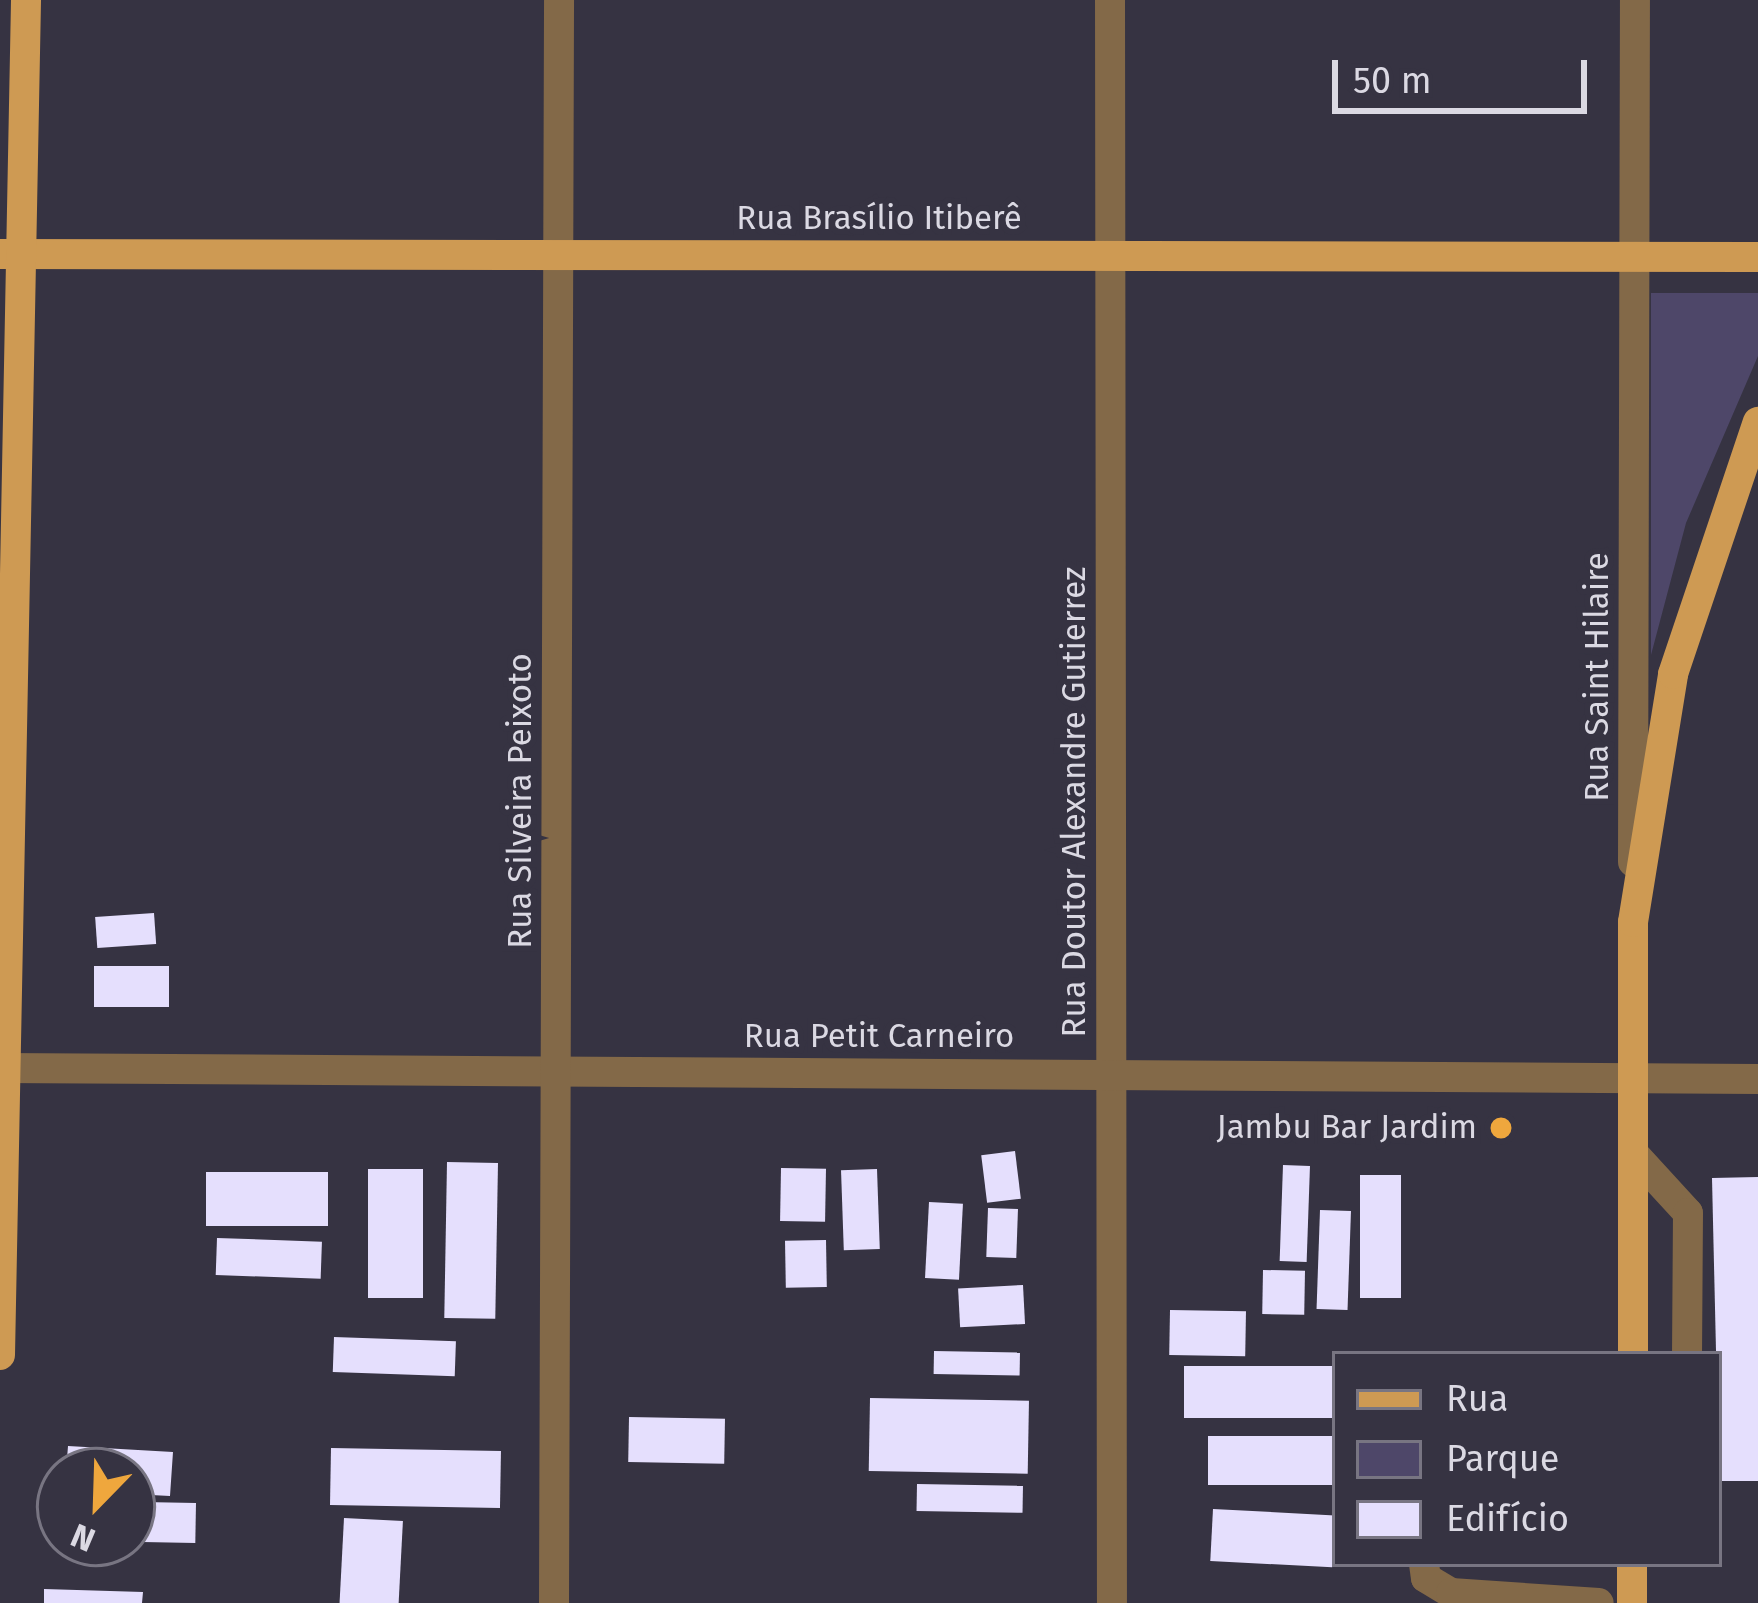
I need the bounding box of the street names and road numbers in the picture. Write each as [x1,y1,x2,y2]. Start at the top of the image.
street label: Rua Brasílio Itiberê [736,199,1022,239]
street label: Rua Saint Hilaire [1578,552,1618,802]
street label: Rua Doutor Alexandre Gutierrez [1055,567,1095,1037]
street label: Rua Silveira Peixoto [501,653,541,949]
street label: Rua Petit Carneiro [744,1017,1014,1057]

